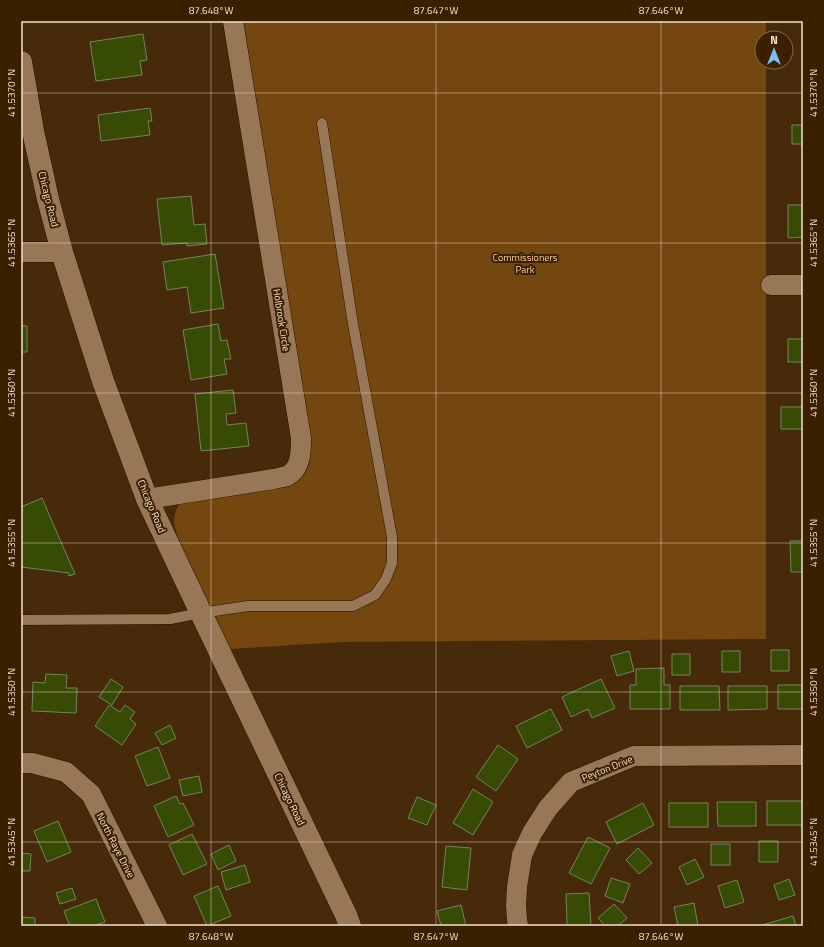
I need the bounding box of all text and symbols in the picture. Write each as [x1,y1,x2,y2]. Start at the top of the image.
text: 87.648°W [189,3,233,18]
text: 87.647°W [414,3,458,18]
text: 87.646°W [639,3,683,18]
north arrow [754,30,794,70]
text: N [770,32,778,48]
text: 41.5370°N [4,69,19,117]
text: 41.5370°N [806,69,821,117]
street label: Chicago Road [34,170,63,228]
text: 41.5365°N [4,219,19,267]
text: 41.5365°N [806,219,821,267]
park label: Commissioners Park [493,250,558,277]
street label: Holbrook Circle [269,288,294,352]
text: 41.5360°N [4,369,19,417]
text: 41.5360°N [806,369,821,417]
street label: Chicago Road [134,477,170,535]
text: 41.5355°N [4,519,19,567]
text: 41.5355°N [806,519,821,567]
text: 41.5350°N [4,668,19,716]
text: 41.5350°N [806,668,821,716]
street label: Peyton Drive [579,751,635,786]
street label: Chicago Road [270,770,309,828]
street label: North Raye Drive [93,810,138,880]
text: 41.5345°N [4,818,19,866]
text: 41.5345°N [806,818,821,866]
text: 87.648°W [189,929,233,944]
text: 87.647°W [414,929,458,944]
text: 87.646°W [639,929,683,944]

